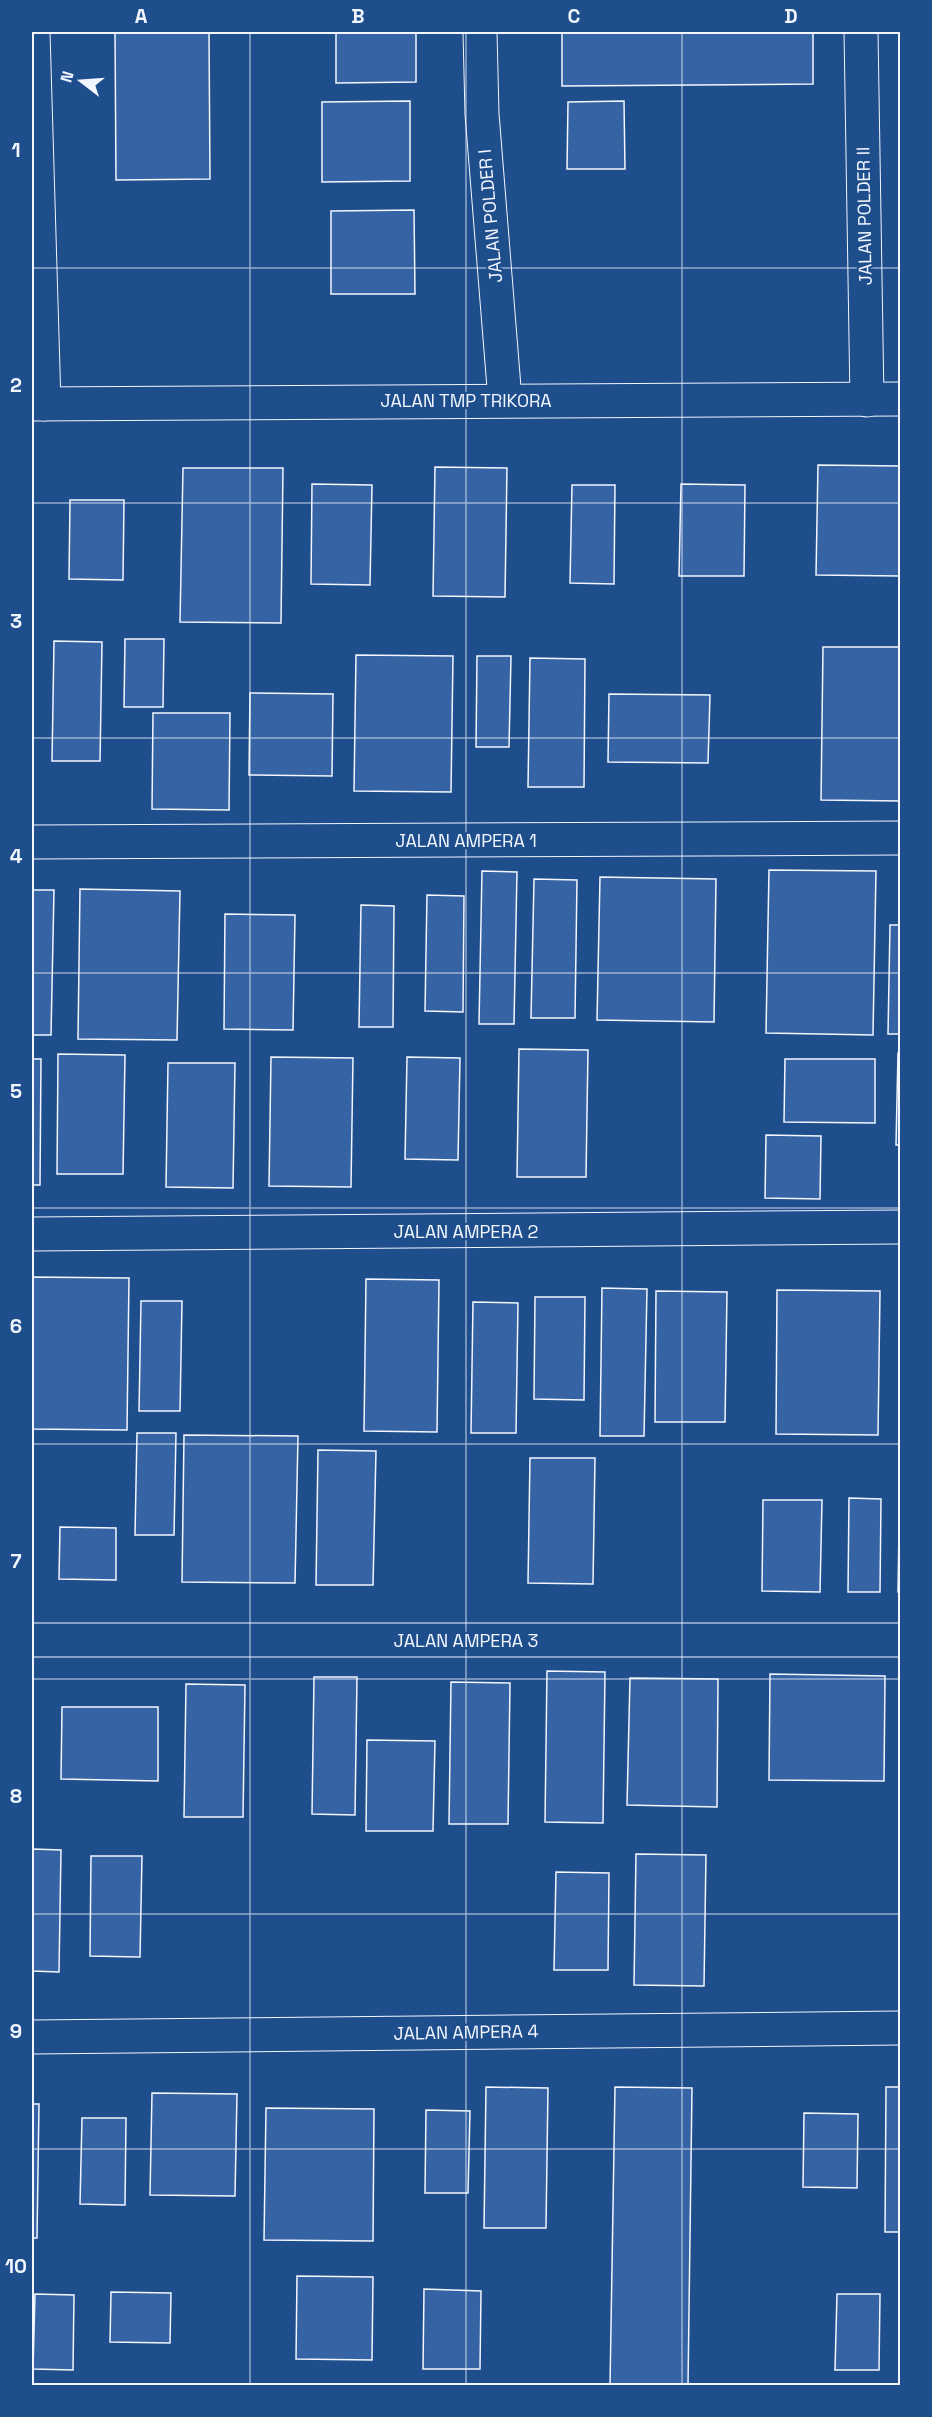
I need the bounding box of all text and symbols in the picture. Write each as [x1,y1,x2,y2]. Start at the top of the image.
text: A [135,3,148,29]
text: B [351,3,365,29]
text: C [568,3,581,29]
text: D [784,3,798,29]
north arrow [51,51,111,111]
text: N [56,69,79,85]
text: 1 [11,137,21,163]
street label: JALAN POLDER II [851,146,877,286]
street label: JALAN POLDER I [473,148,507,284]
text: 2 [10,372,22,398]
street label: JALAN TMP TRIKORA [380,389,552,412]
text: 3 [10,608,22,634]
street label: JALAN AMPERA 1 [395,829,537,852]
text: 4 [10,843,23,869]
text: 5 [10,1078,22,1104]
street label: JALAN AMPERA 2 [394,1220,538,1243]
text: 6 [10,1313,22,1339]
text: 7 [10,1548,22,1574]
street label: JALAN AMPERA 3 [394,1629,538,1652]
text: 8 [10,1783,22,1809]
text: 9 [10,2018,22,2044]
street label: JALAN AMPERA 4 [393,2019,539,2045]
text: 10 [5,2253,27,2279]

